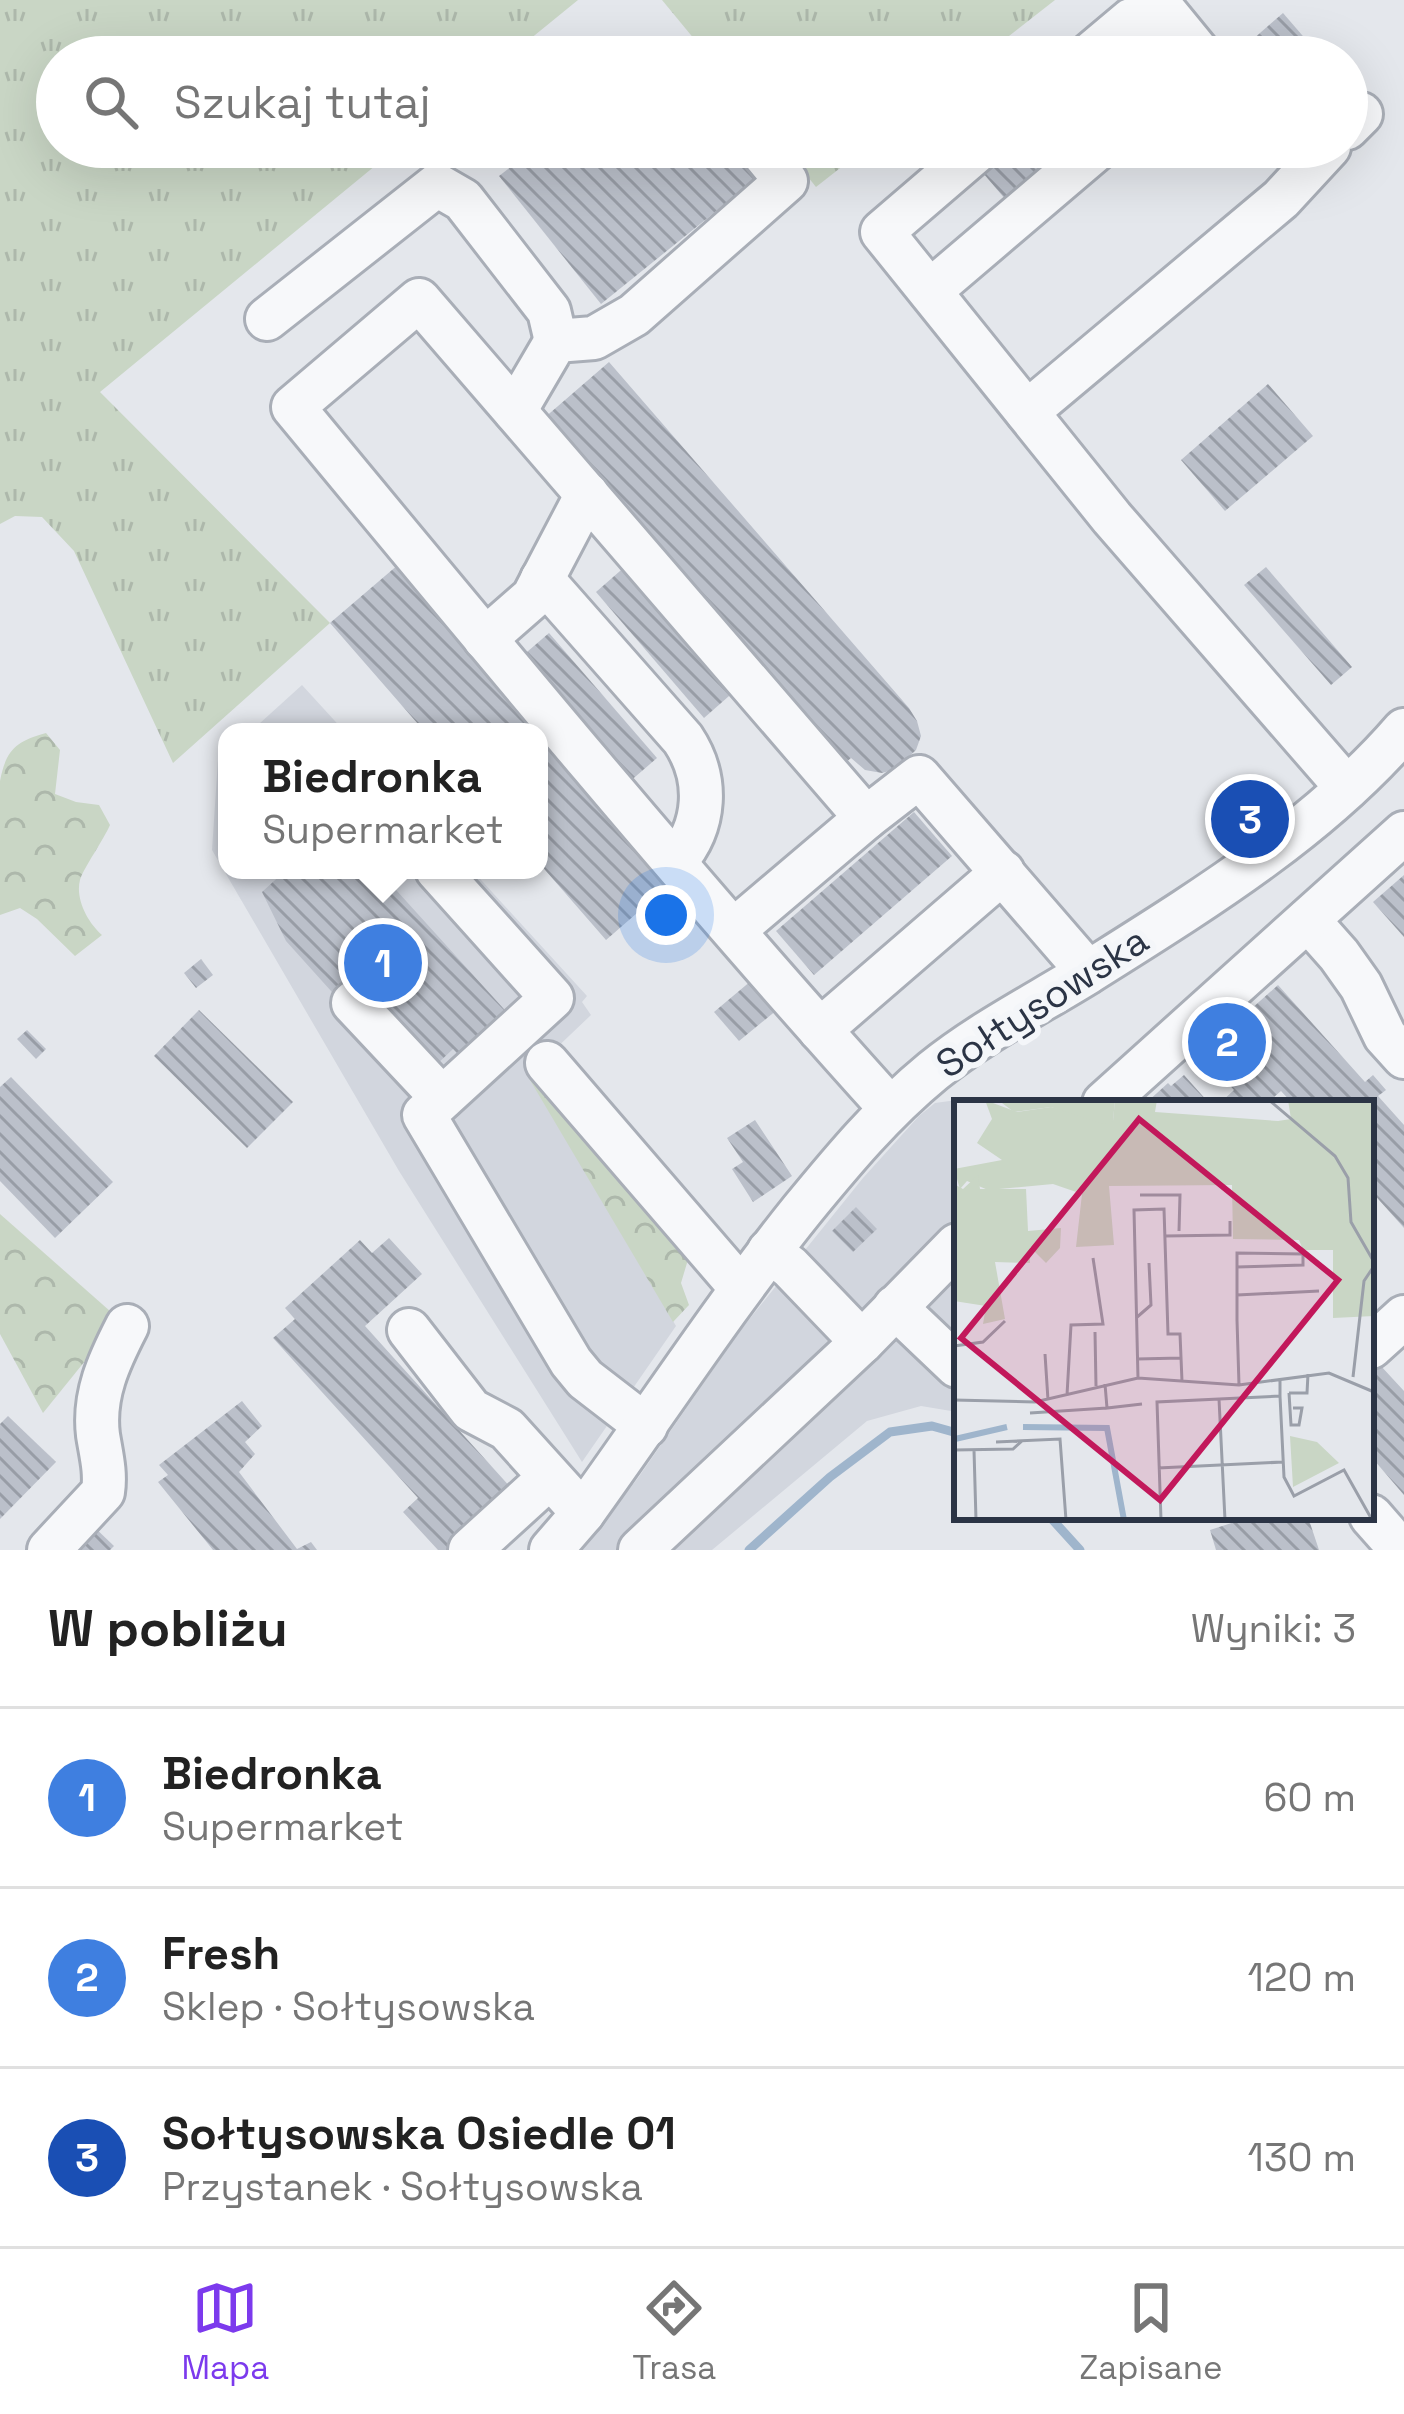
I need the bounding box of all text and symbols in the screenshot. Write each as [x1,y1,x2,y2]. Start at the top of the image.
search box [36,36,1368,168]
icon: search [78,69,144,135]
text: Szukaj tutaj [174,74,431,131]
popup [218,723,548,879]
text: Biedronka [262,748,482,805]
pin: 3 [1211,774,1289,864]
text: Supermarket [262,805,504,854]
your location [636,885,696,945]
street label: Sołtysowska [927,915,1157,1089]
pin: 1 [344,918,422,1008]
pin: 2 [1188,997,1266,1087]
inset map [954,1100,1374,1520]
text: W pobliżu [48,1596,288,1661]
text: Wyniki: 3 [1191,1604,1356,1653]
text: Biedronka [162,1745,382,1802]
text: 1 [78,1773,96,1822]
text: 60 m [1264,1773,1356,1822]
text: Supermarket [162,1802,404,1851]
text: Fresh [162,1925,280,1982]
text: 2 [75,1953,99,2002]
text: 120 m [1248,1953,1356,2002]
text: Sklep · Sołtysowska [162,1982,535,2031]
text: Sołtysowska Osiedle 01 [162,2105,676,2162]
text: 3 [75,2133,99,2182]
text: 130 m [1248,2133,1356,2182]
text: Przystanek · Sołtysowska [162,2162,643,2211]
tab: Mapa [182,2275,269,2389]
tab: Trasa [632,2275,716,2389]
tab: Zapisane [1079,2275,1222,2389]

